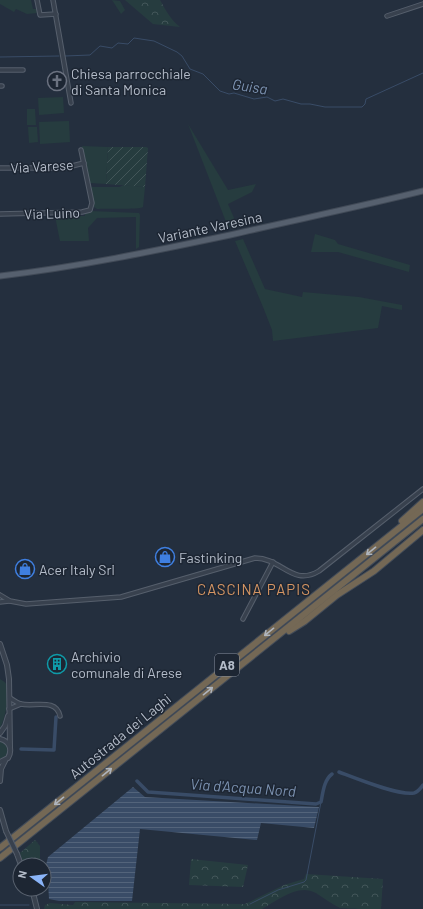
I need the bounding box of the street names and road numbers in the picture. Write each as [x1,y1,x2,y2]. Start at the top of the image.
street label: Via Varese [10,156,74,176]
street label: Via Luino [24,204,80,222]
street label: Variante Varesina [157,208,263,246]
road number: A8 [215,654,239,676]
street label: Autostrada dei Laghi [66,690,174,782]

